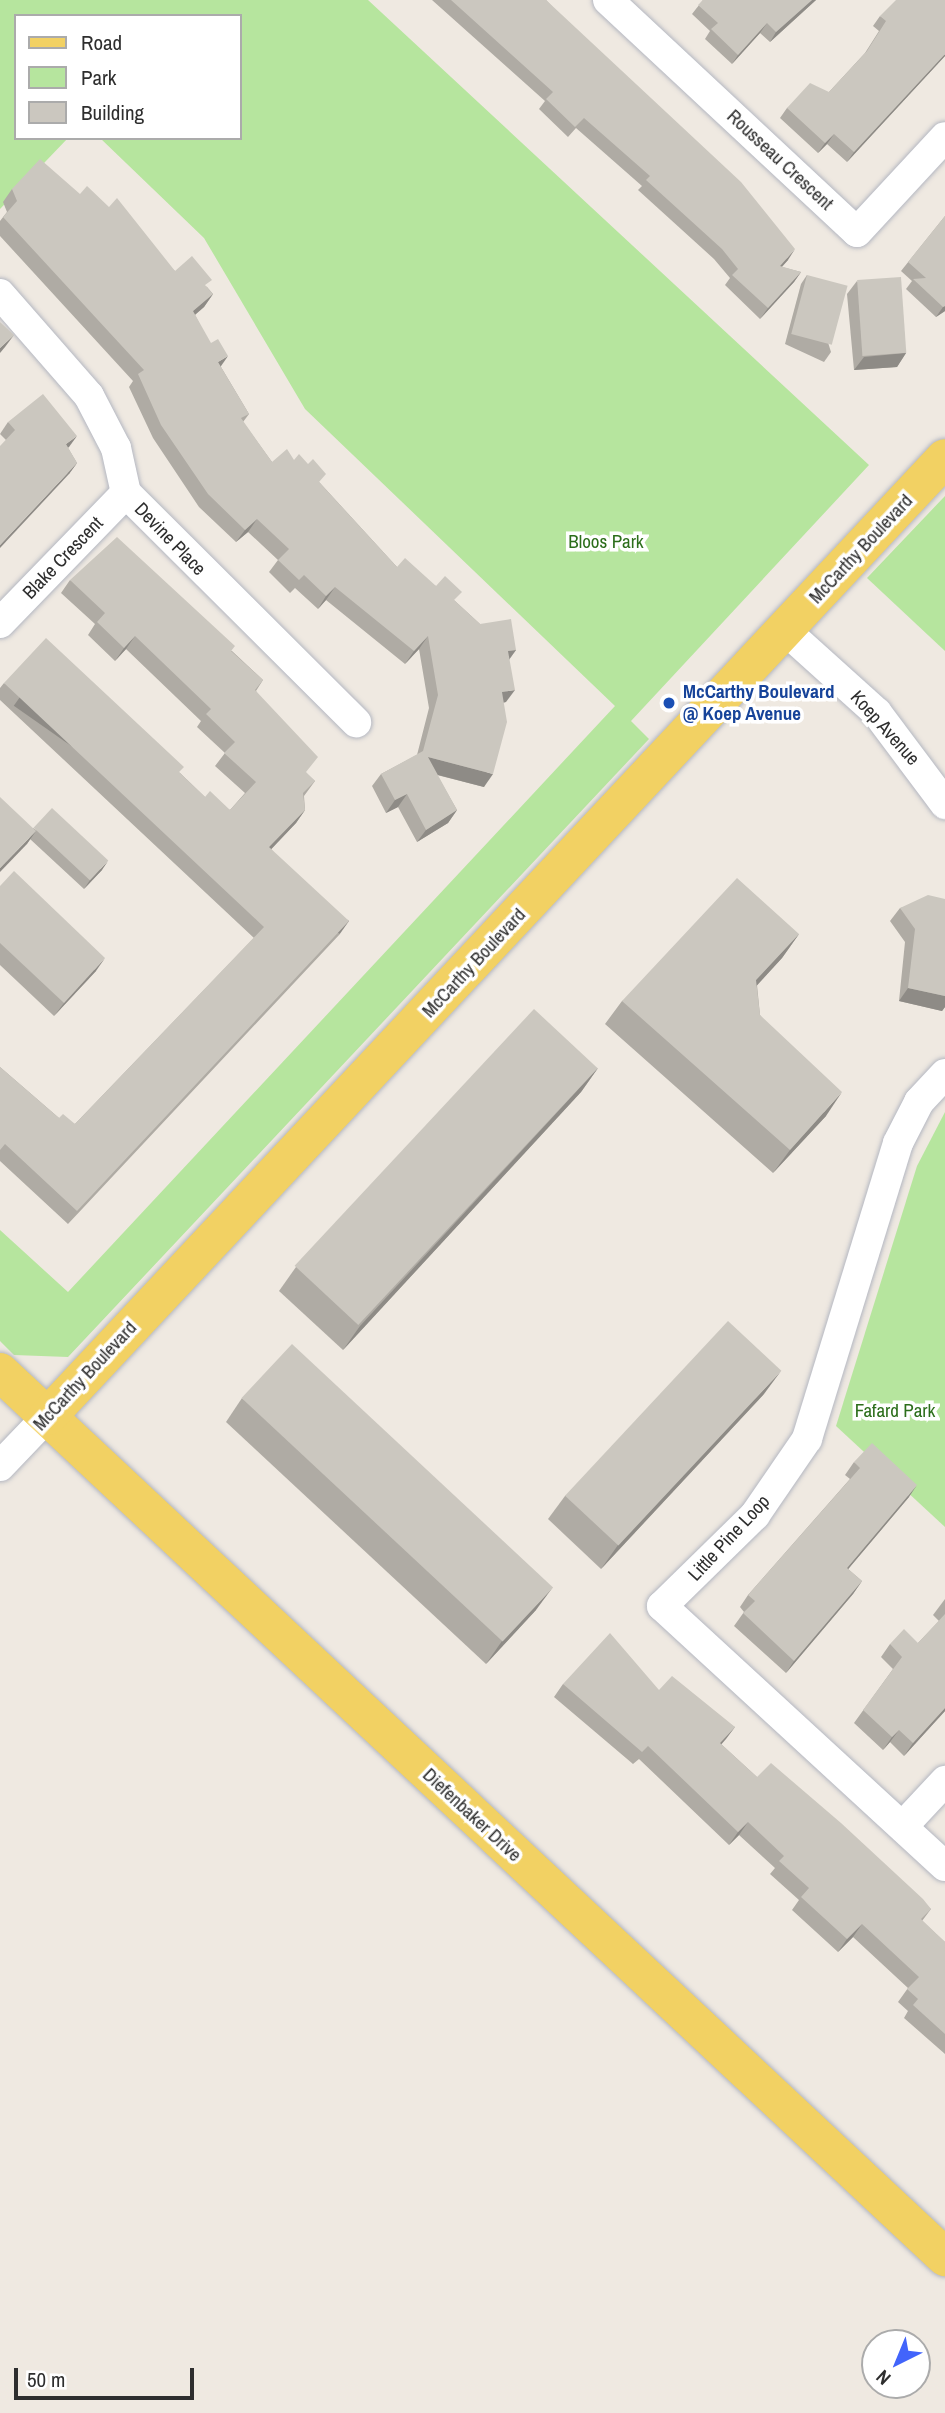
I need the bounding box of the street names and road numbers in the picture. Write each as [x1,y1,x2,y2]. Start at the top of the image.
street label: Rousseau Crescent [722,105,838,215]
street label: McCarthy Boulevard [805,490,917,608]
street label: Devine Place [130,498,210,580]
street label: Blake Crescent [18,512,108,604]
street label: Koep Avenue [845,686,925,770]
street label: McCarthy Boulevard [418,904,530,1022]
street label: McCarthy Boulevard [29,1317,141,1435]
street label: Little Pine Loop [683,1490,775,1586]
street label: Diefenbaker Drive [418,1764,526,1866]

